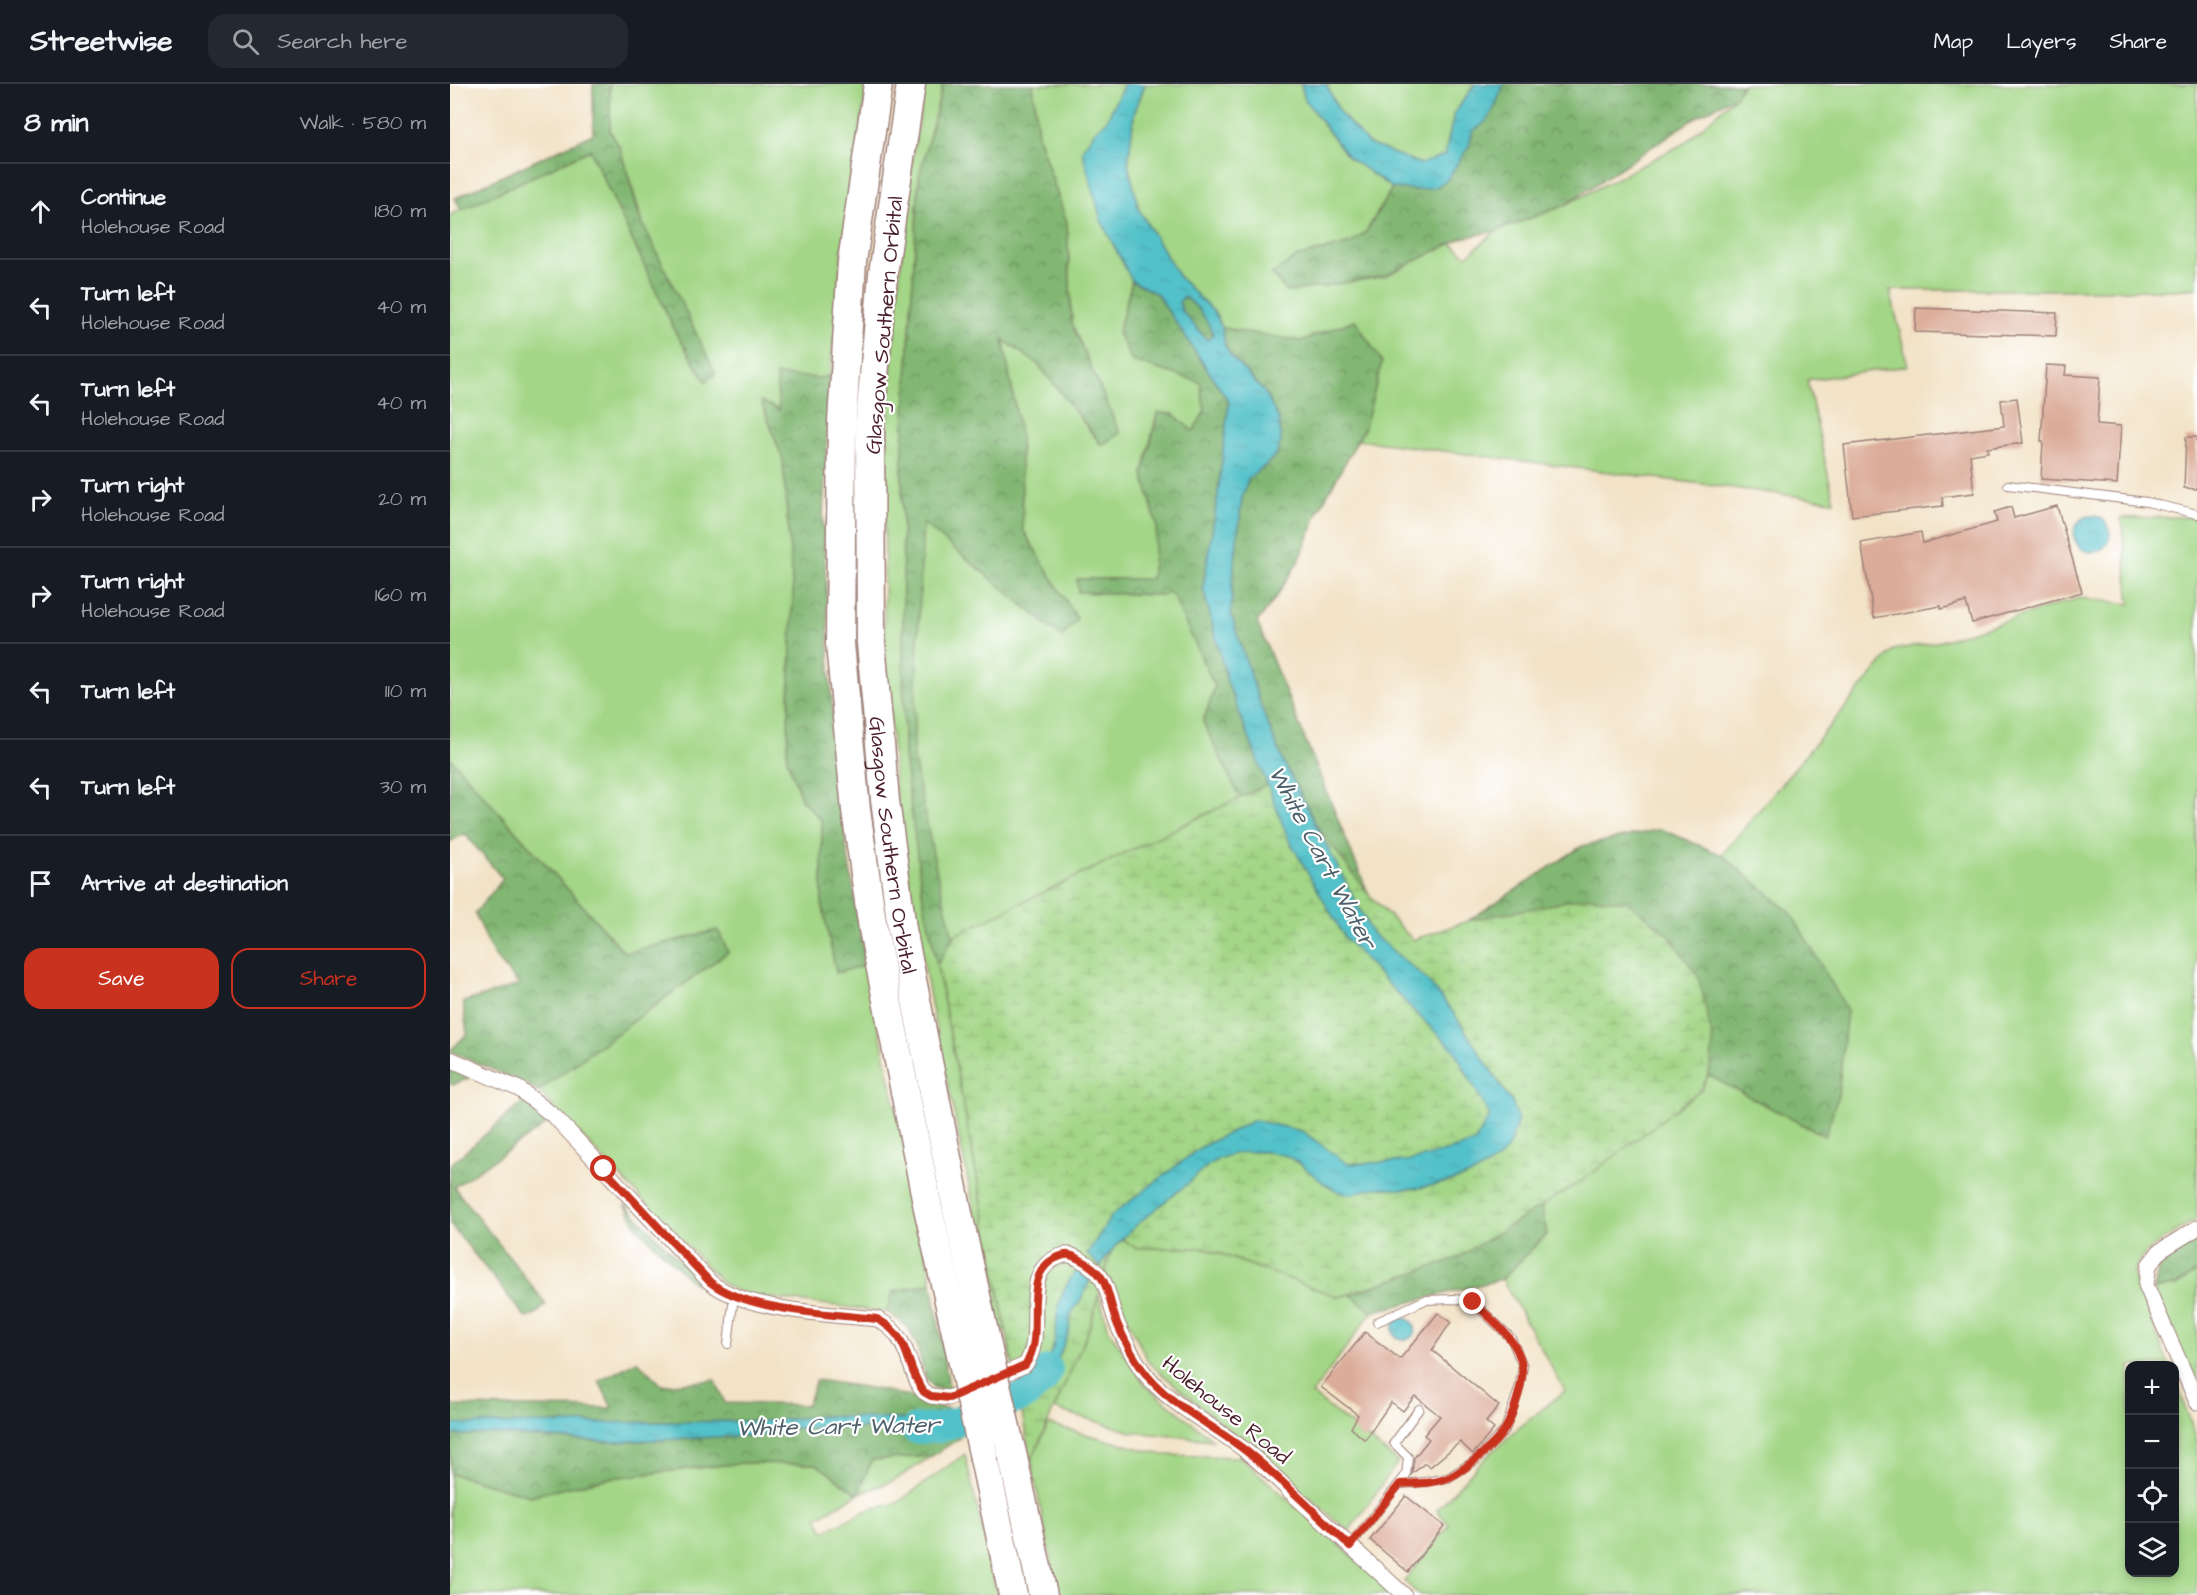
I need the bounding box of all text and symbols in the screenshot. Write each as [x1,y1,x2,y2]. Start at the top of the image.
search box [208,14,628,68]
text: Streetwise [30,22,172,61]
icon: search [229,25,262,58]
text: Search here [277,26,407,57]
text: Map [1933,27,1973,56]
text: Layers [2006,27,2076,56]
text: Share [2109,27,2167,56]
text: 8 min [24,105,88,141]
text: Walk · 580 m [299,109,426,137]
text: Continue [81,182,166,213]
icon: ahead [24,195,57,228]
street label: Glasgow Southern Orbital [858,195,912,455]
text: 180 m [374,197,426,225]
text: Holehouse Road [81,213,224,241]
text: Turn left [81,278,175,309]
icon: left [24,291,57,324]
text: 40 m [376,293,426,321]
text: Holehouse Road [81,309,224,337]
text: Turn left [81,374,175,405]
icon: left [24,387,57,420]
text: 40 m [376,389,426,417]
text: Holehouse Road [81,405,224,433]
text: Turn right [81,470,184,501]
icon: right [24,483,57,516]
text: 20 m [378,485,426,513]
text: Holehouse Road [81,501,224,529]
text: Turn right [81,566,184,597]
icon: right [24,579,57,612]
text: 160 m [375,581,426,609]
text: Holehouse Road [81,597,224,625]
icon: left [24,675,57,708]
text: Turn left [81,676,175,707]
text: 110 m [385,677,426,705]
street label: Glasgow Southern Orbital [861,715,924,976]
water label: White Cart Water [1259,760,1386,957]
icon: left [24,771,57,804]
text: Turn left [81,772,175,803]
text: 30 m [380,773,426,801]
icon: arrive [24,867,57,900]
text: Arrive at destination [81,868,288,899]
button: Save [24,948,219,1009]
button: Share [231,948,426,1009]
route start [590,1155,616,1181]
route end [1459,1288,1485,1314]
street label: Holehouse Road [1155,1348,1297,1472]
map controls [2125,1361,2179,1577]
button: + [2125,1361,2179,1415]
water label: White Cart Water [736,1408,942,1446]
button: − [2125,1415,2179,1469]
button: locate [2125,1469,2179,1523]
button: layers [2125,1523,2179,1577]

